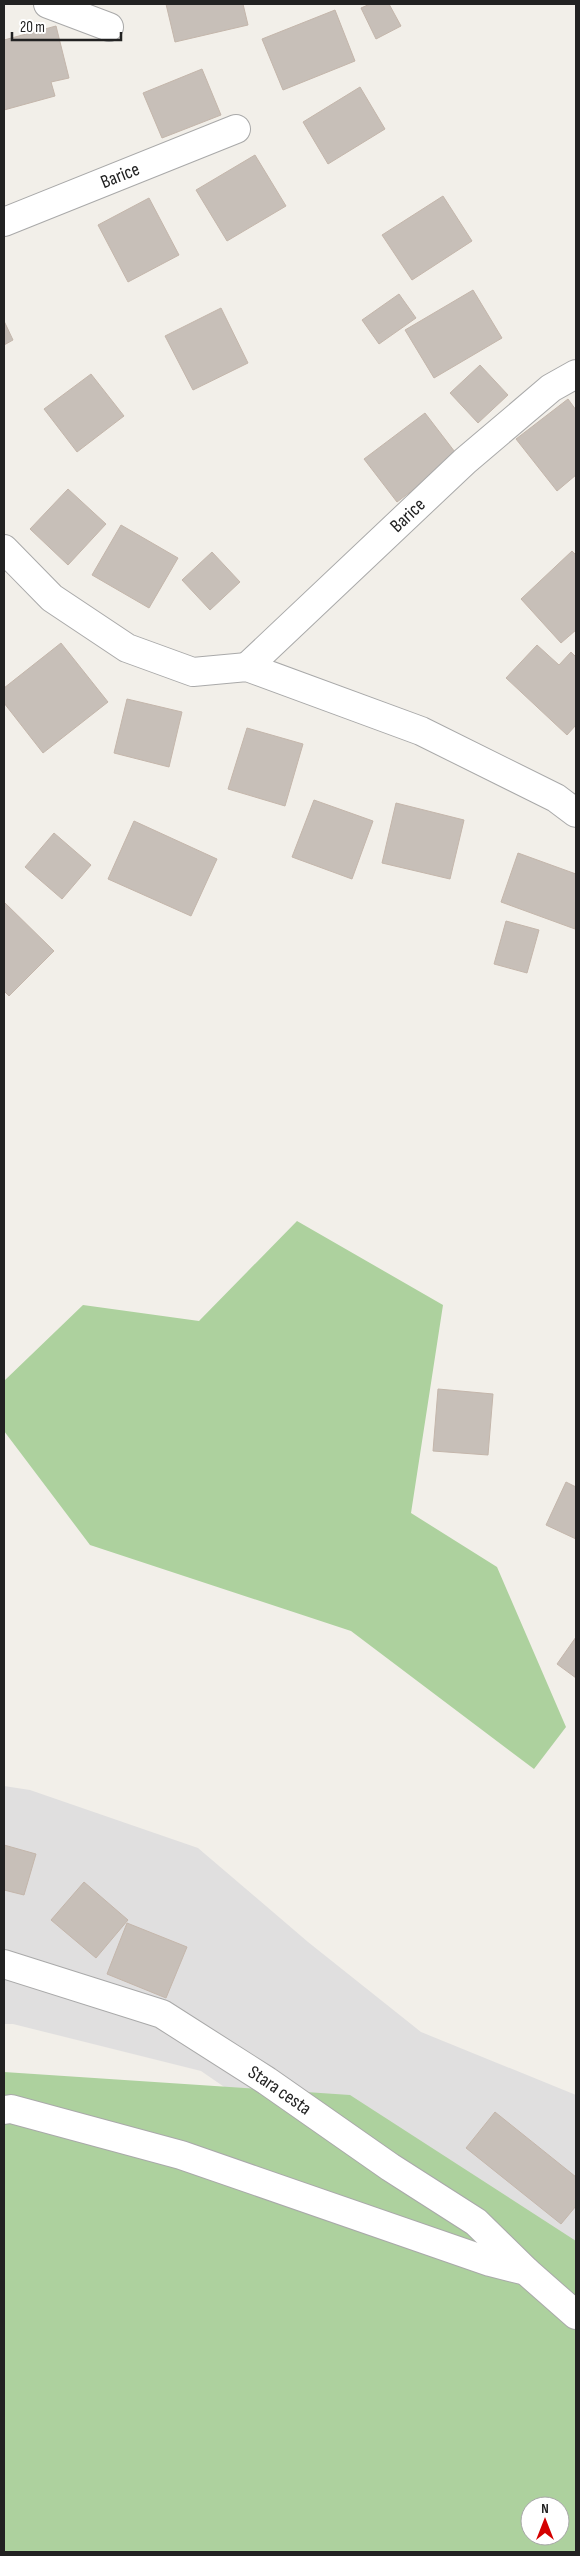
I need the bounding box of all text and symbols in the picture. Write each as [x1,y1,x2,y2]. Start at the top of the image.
scale bar [12,10,121,42]
text: 20 m [20,18,45,37]
street label: Barice [97,157,143,194]
street label: Barice [385,493,430,537]
street label: Stara cesta [244,2060,316,2120]
north arrow [520,2496,570,2546]
text: N [541,2500,549,2517]

